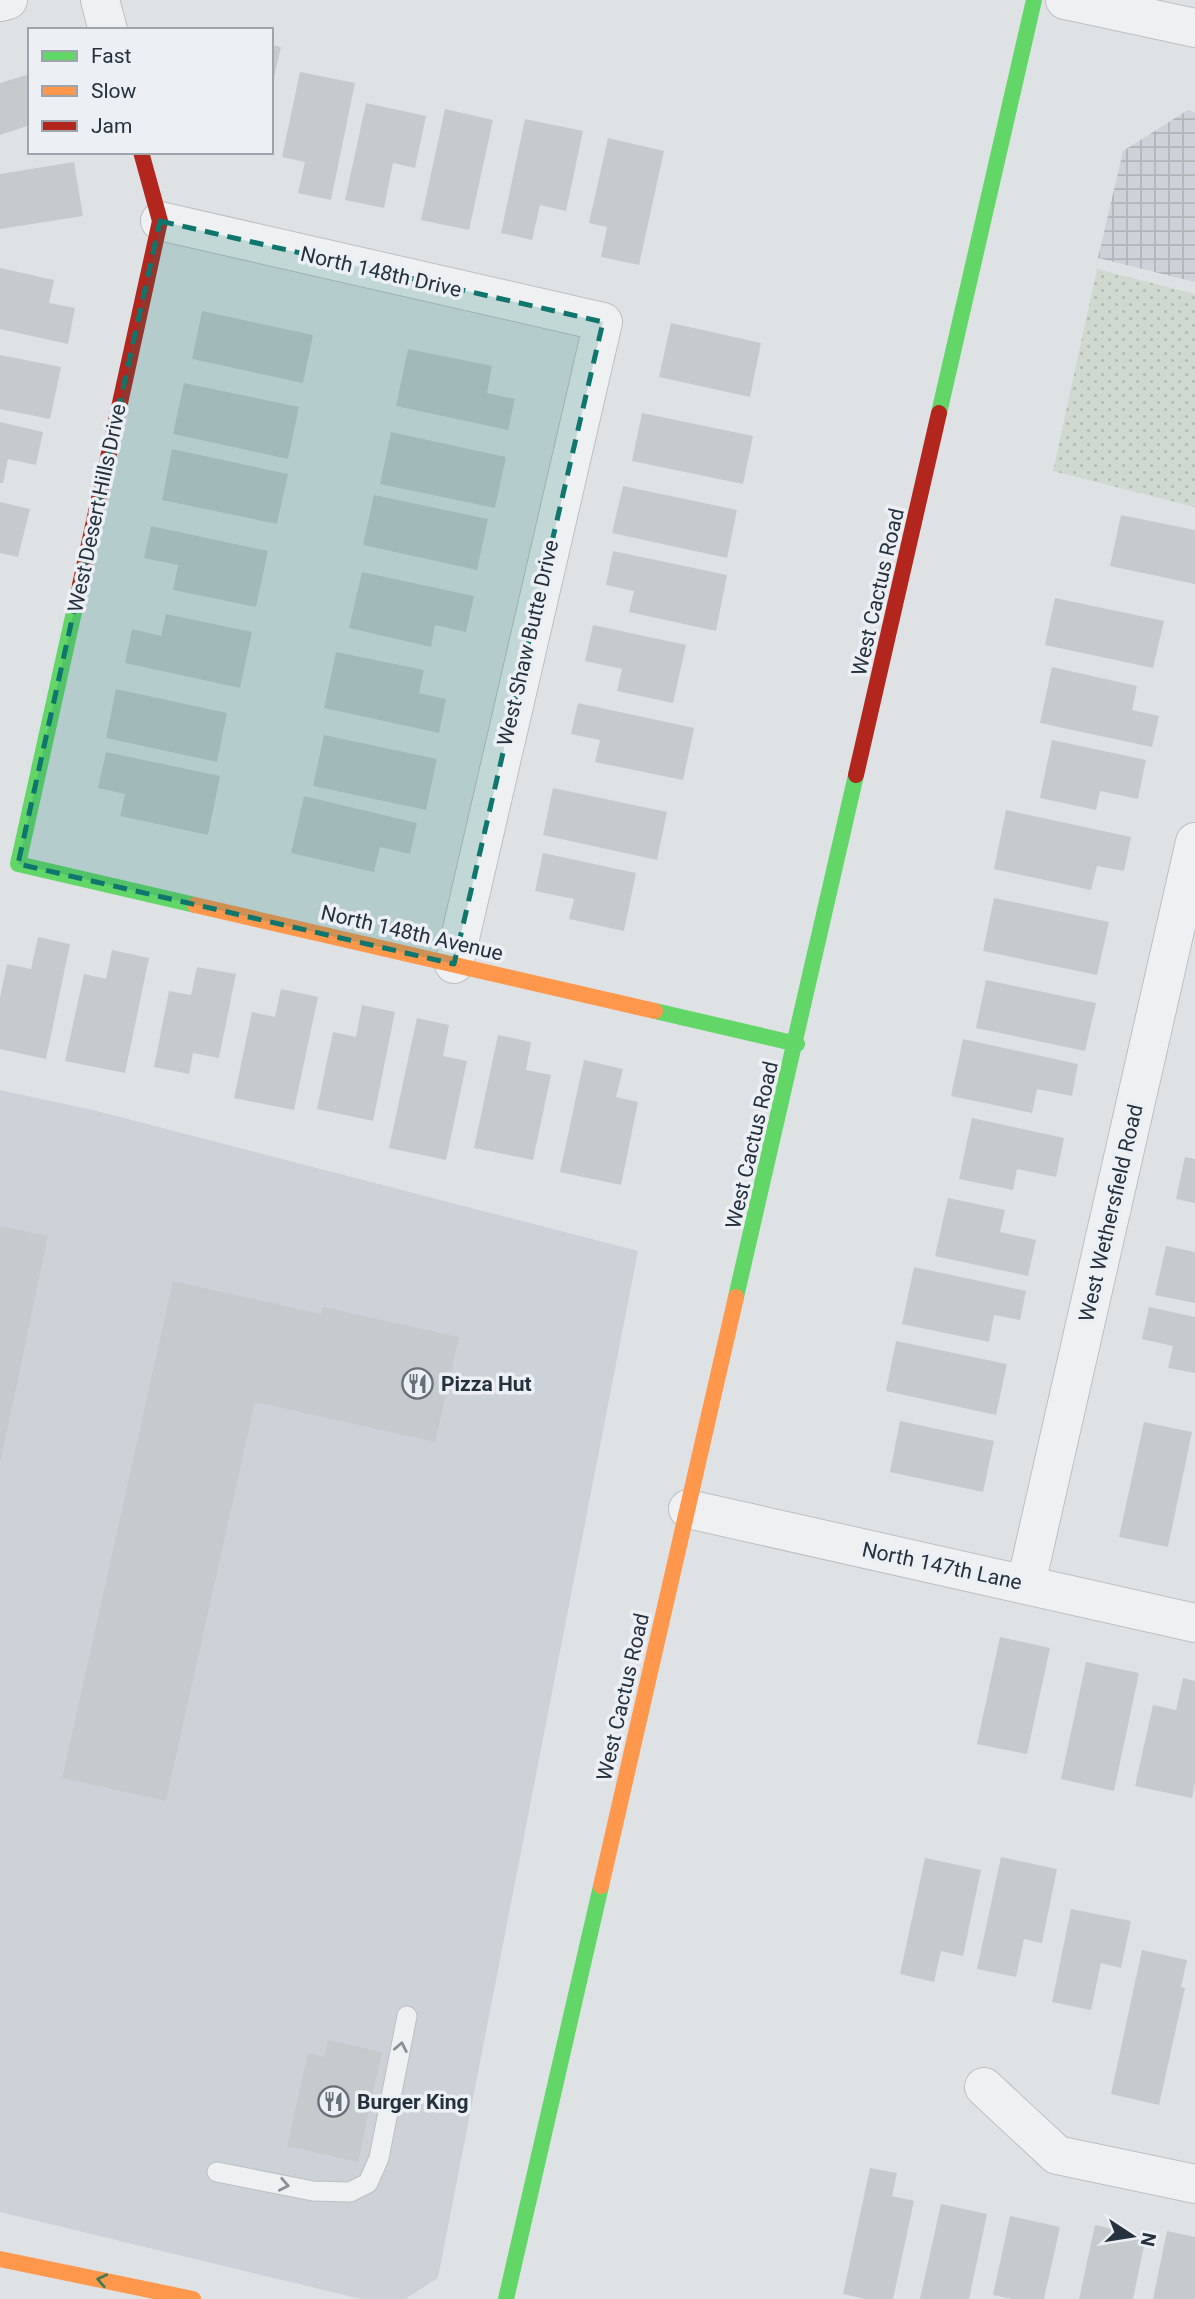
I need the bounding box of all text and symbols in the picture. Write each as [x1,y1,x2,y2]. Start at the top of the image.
legend [28,28,273,154]
text: Fast [91,44,132,68]
text: Slow [91,79,137,103]
text: Jam [91,114,132,138]
street label: North 148th Drive [298,242,464,302]
street label: West Desert Hills Drive [63,402,131,614]
street label: West Cactus Road [847,506,909,678]
street label: West Shaw Butte Drive [493,538,563,748]
street label: North 148th Avenue [319,900,505,966]
street label: West Cactus Road [721,1059,783,1231]
street label: West Wethersfield Road [1074,1102,1148,1324]
restaurant icon: Pizza Hut [401,1367,435,1401]
place label: Pizza Hut [441,1372,532,1396]
street label: North 147th Lane [860,1537,1024,1595]
street label: West Cactus Road [592,1611,654,1783]
one-way arrow [393,2041,408,2053]
restaurant icon: Burger King [317,2085,351,2119]
place label: Burger King [357,2090,469,2114]
one-way arrow [278,2177,290,2192]
north arrow [1097,2201,1167,2271]
text: N [1135,2230,1161,2248]
one-way arrow [96,2274,108,2289]

